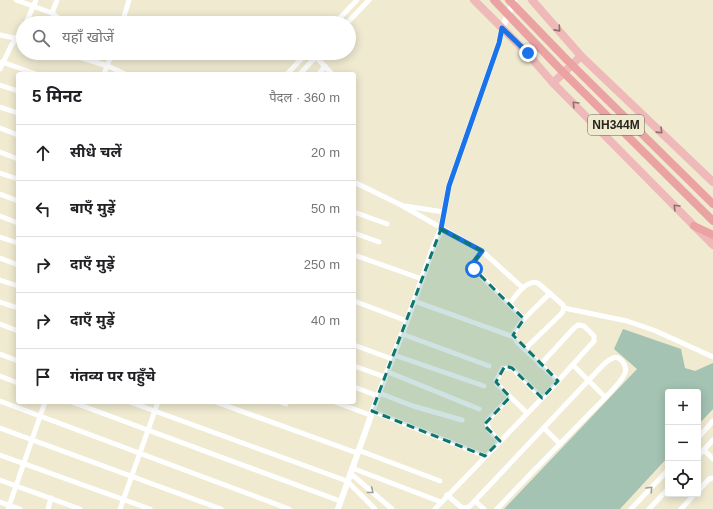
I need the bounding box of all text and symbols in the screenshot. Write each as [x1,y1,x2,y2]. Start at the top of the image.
search box [16,16,356,60]
one-way arrow [553,24,561,32]
icon: search [30,27,52,49]
text: यहाँ खोजें [62,28,114,45]
route end [519,44,537,62]
text: 5 मिनट [32,87,82,106]
text: पैदल · 360 m [269,90,340,105]
one-way arrow [572,101,580,109]
road number: NH344M [588,115,644,135]
one-way arrow [655,126,663,134]
icon: ahead [32,142,54,164]
text: सीधे चलें [70,143,121,160]
text: 20 m [311,145,340,160]
icon: left [32,198,54,220]
text: बाएँ मुड़ें [70,199,115,216]
text: 50 m [311,201,340,216]
one-way arrow [673,204,681,212]
icon: right [32,254,54,276]
text: दाएँ मुड़ें [70,255,114,272]
text: 250 m [304,257,340,272]
route start [465,260,483,278]
icon: right [32,310,54,332]
text: दाएँ मुड़ें [70,311,114,328]
text: 40 m [311,313,340,328]
icon: arrive [32,366,54,388]
text: गंतव्य पर पहुँचे [70,367,155,384]
map controls [665,389,701,497]
button: + [665,389,701,425]
button: − [665,425,701,461]
button: locate [665,461,701,497]
one-way arrow [367,486,374,493]
one-way arrow [645,486,652,494]

